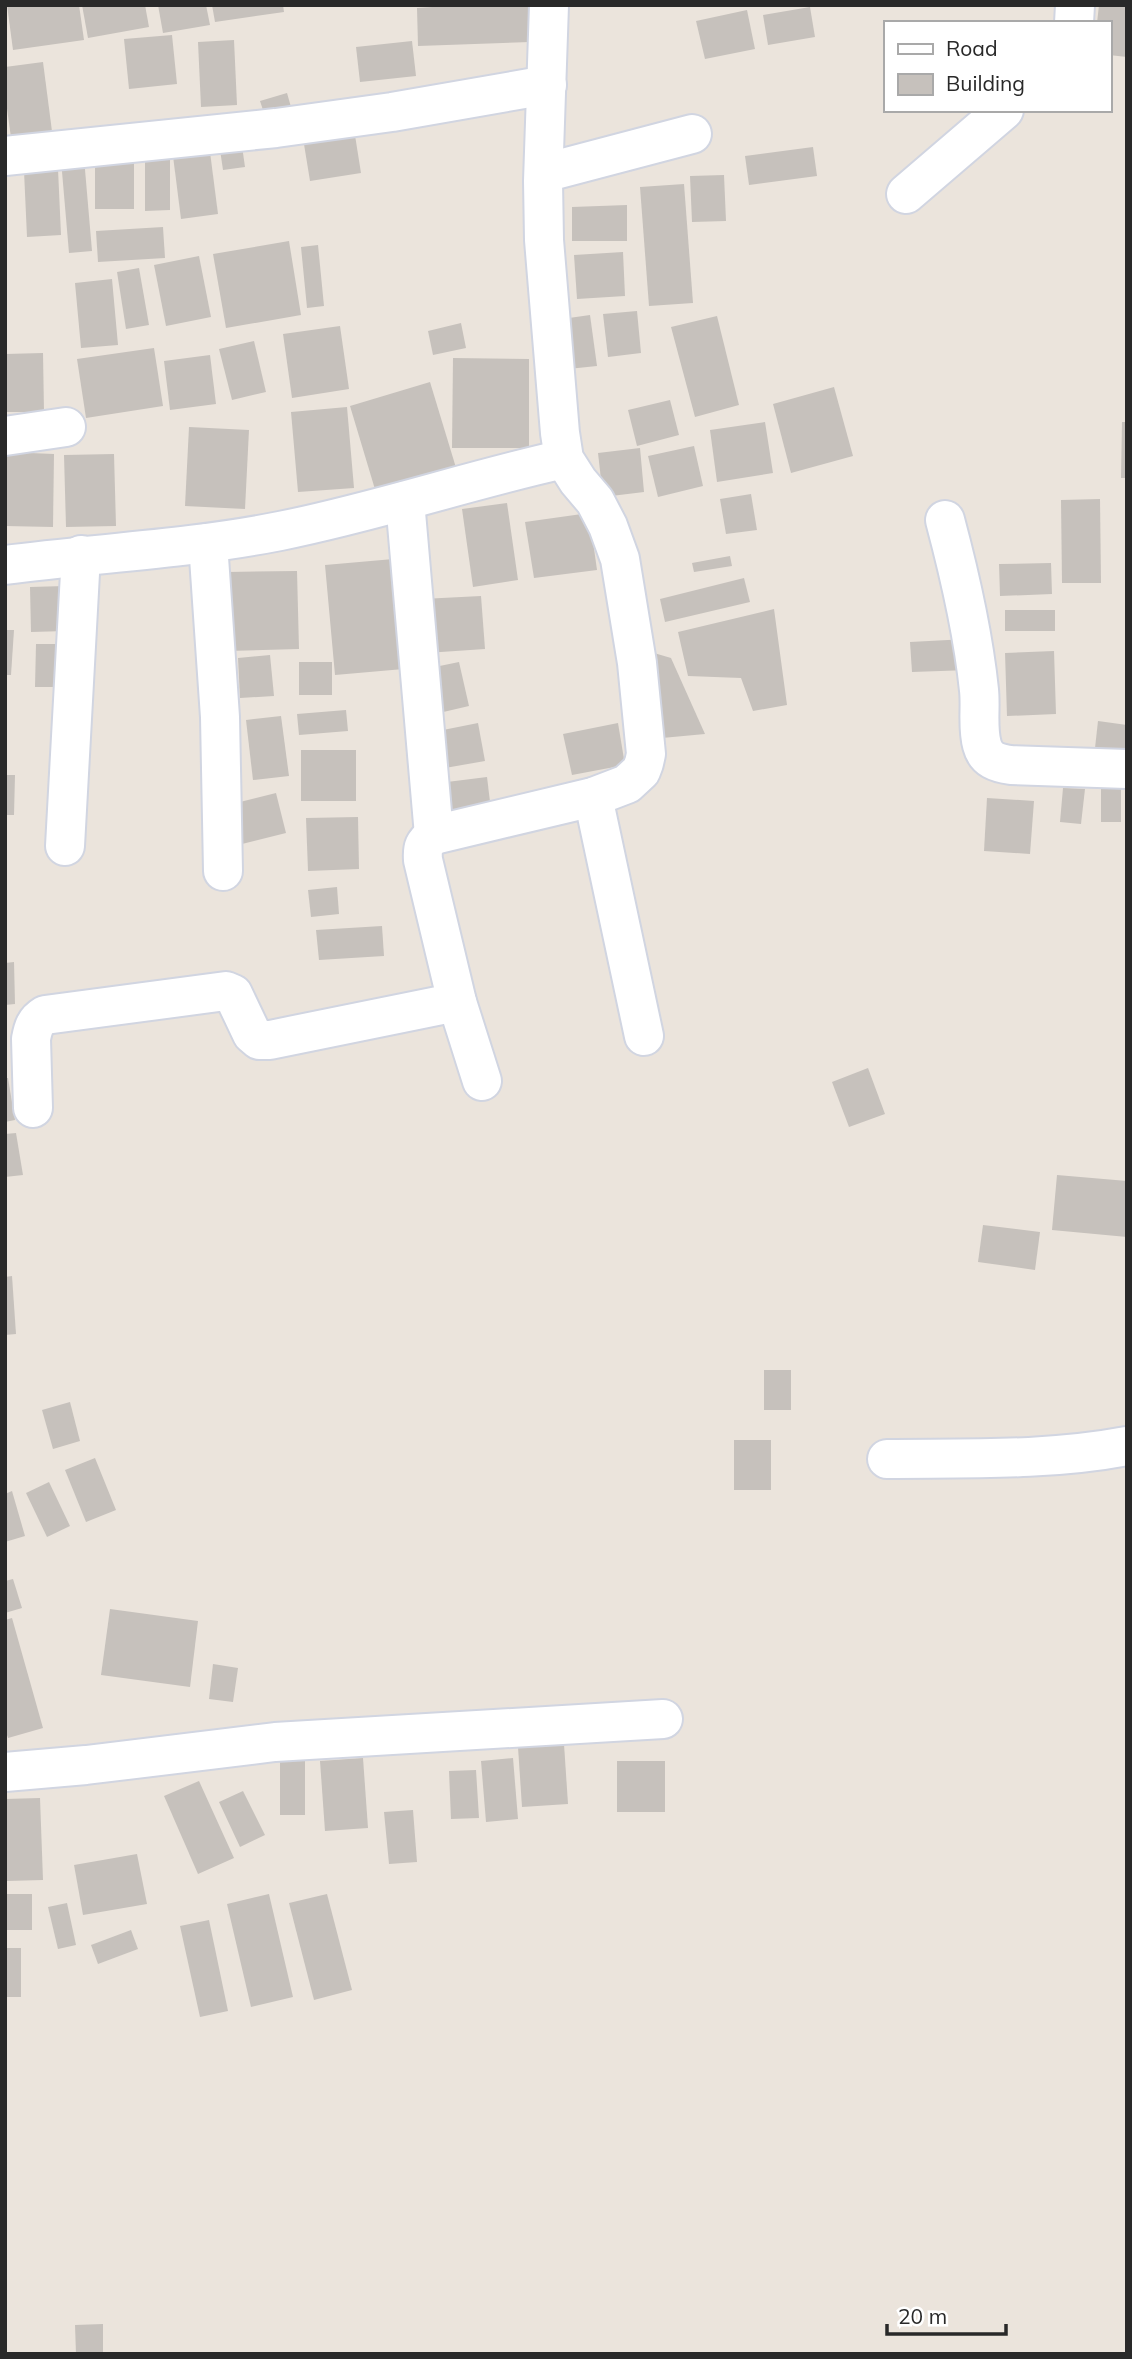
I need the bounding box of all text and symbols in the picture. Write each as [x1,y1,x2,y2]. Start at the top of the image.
legend [884,21,1111,112]
text: Road [946,35,997,61]
text: Building [946,70,1025,96]
scale bar [887,2292,1006,2336]
text: 20 m [898,2303,947,2329]

